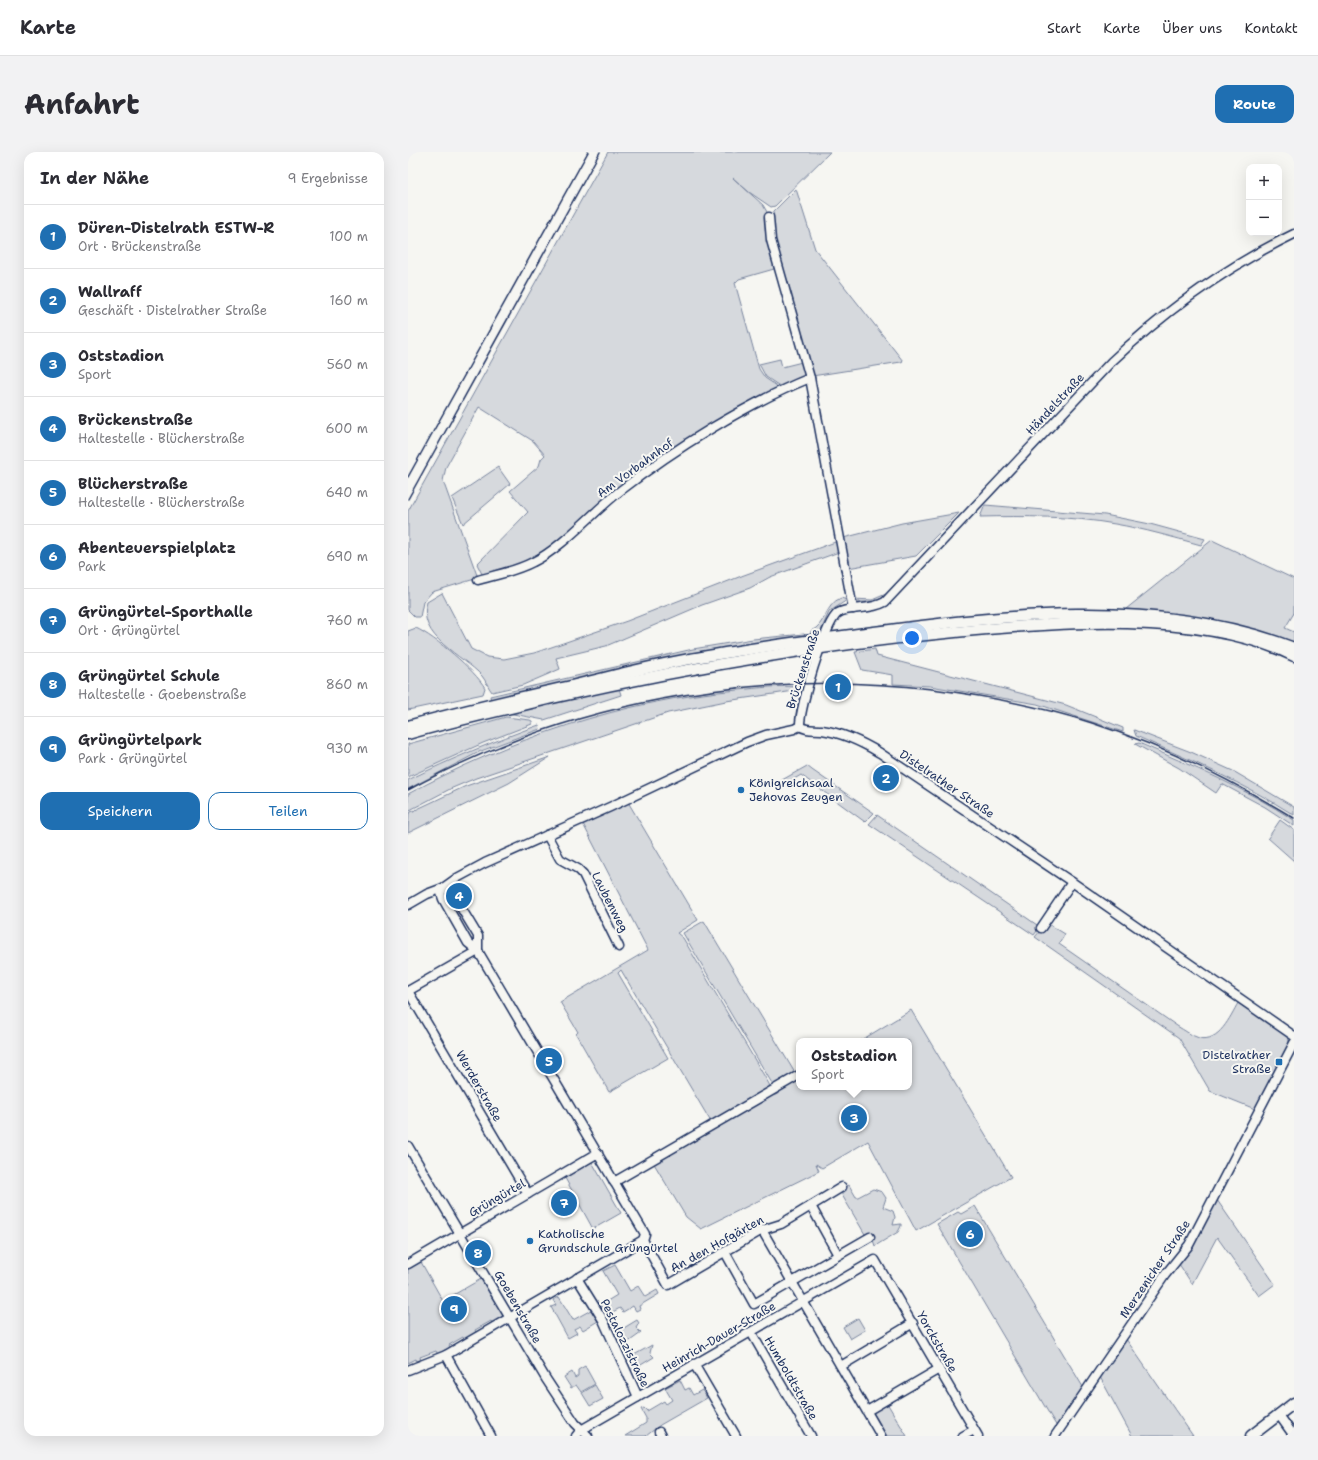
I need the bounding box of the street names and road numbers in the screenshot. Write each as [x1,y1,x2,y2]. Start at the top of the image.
street label: Händelstraße [1022,369,1088,438]
street label: Am Vorbahnhof [594,434,677,501]
street label: Brückenstraße [783,627,824,711]
street label: Distelrather Straße [896,746,998,822]
street label: Laubenweg [588,869,632,935]
street label: Werderstraße [452,1047,506,1125]
street label: Grüngürtel [466,1175,529,1221]
street label: An den Hofgärten [667,1212,767,1276]
street label: Merzenicher Straße [1116,1217,1194,1321]
street label: Goebenstraße [491,1268,545,1347]
street label: Pestalozzistraße [597,1296,653,1390]
street label: Heinrich-Dauer-Straße [659,1298,779,1376]
street label: Yorckstraße [913,1308,961,1376]
street label: Humboldtstraße [761,1333,822,1423]

